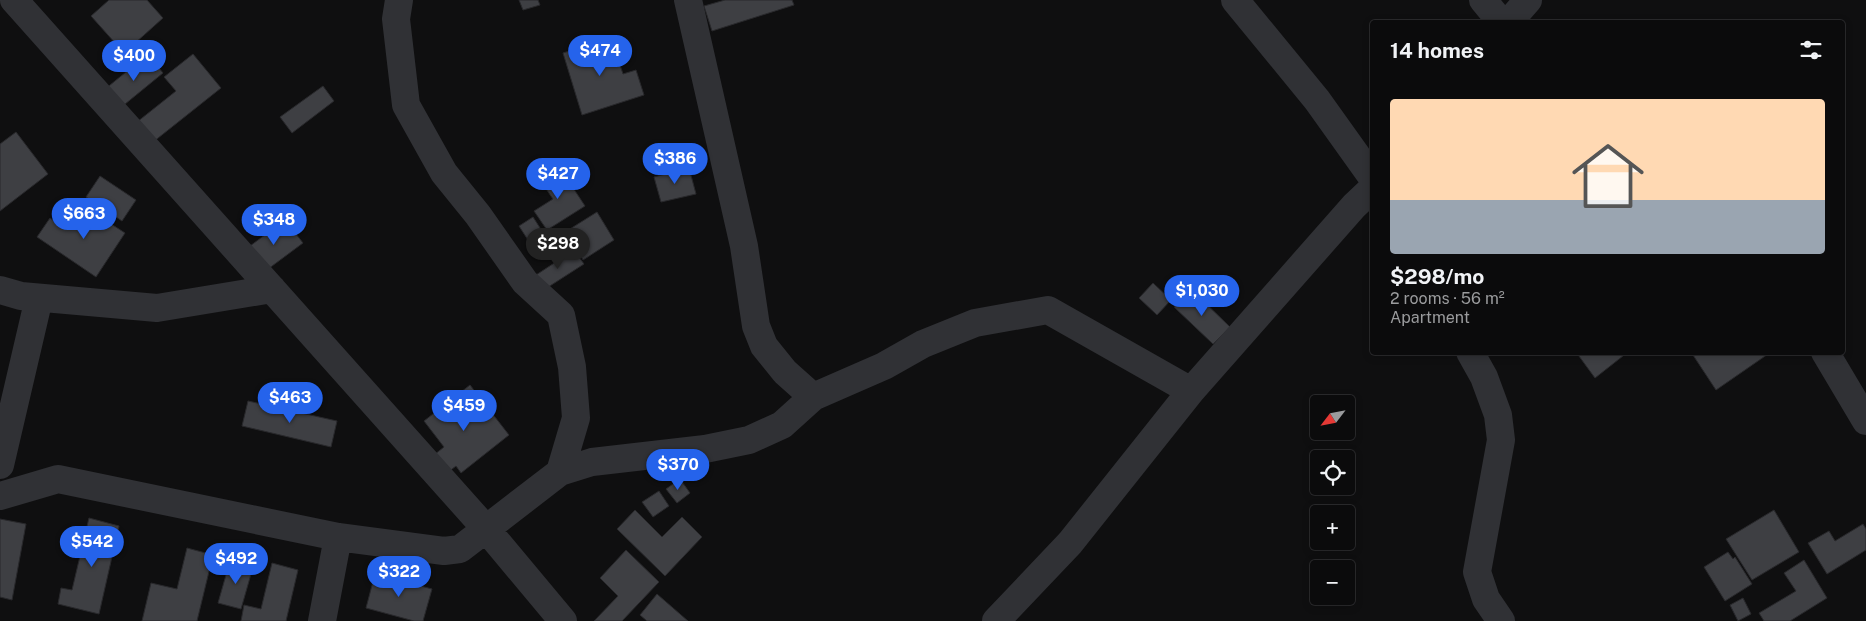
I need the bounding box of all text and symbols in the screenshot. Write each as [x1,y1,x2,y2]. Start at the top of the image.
pin: $474 [570,34,630,77]
icon: filters [1797,36,1825,64]
text: 14 homes [1390,38,1484,63]
pin: $400 [104,39,164,82]
text: $474 [579,41,621,60]
text: $400 [113,46,155,65]
icon: home [1563,131,1653,221]
pin: $386 [645,142,705,185]
text: $386 [654,149,696,168]
pin: $427 [528,158,588,200]
text: $427 [537,164,579,183]
pin: $663 [54,198,114,240]
text: $663 [63,204,105,223]
pin: $348 [244,204,304,246]
text: $348 [253,210,295,229]
pin: $298 [528,228,588,270]
text: $298 [537,234,579,253]
text: $298/mo [1390,264,1484,289]
pin: $1,030 [1161,274,1243,317]
text: $1,030 [1175,281,1229,300]
text: 2 rooms · 56 m² [1390,289,1505,308]
text: Apartment [1390,308,1470,327]
pin: $463 [260,382,320,424]
text: $463 [269,388,311,407]
pin: $459 [434,390,494,432]
north arrow [1310,395,1355,440]
map controls [1310,395,1355,605]
text: $459 [443,396,485,415]
pin: $370 [648,448,708,491]
button: locate [1310,450,1355,495]
text: $370 [657,455,699,474]
button: + [1310,505,1355,550]
pin: $542 [62,526,122,568]
text: $542 [71,532,113,551]
pin: $492 [206,542,266,585]
text: $492 [215,549,257,568]
pin: $322 [369,556,429,598]
button: − [1310,560,1355,605]
text: $322 [378,562,420,581]

